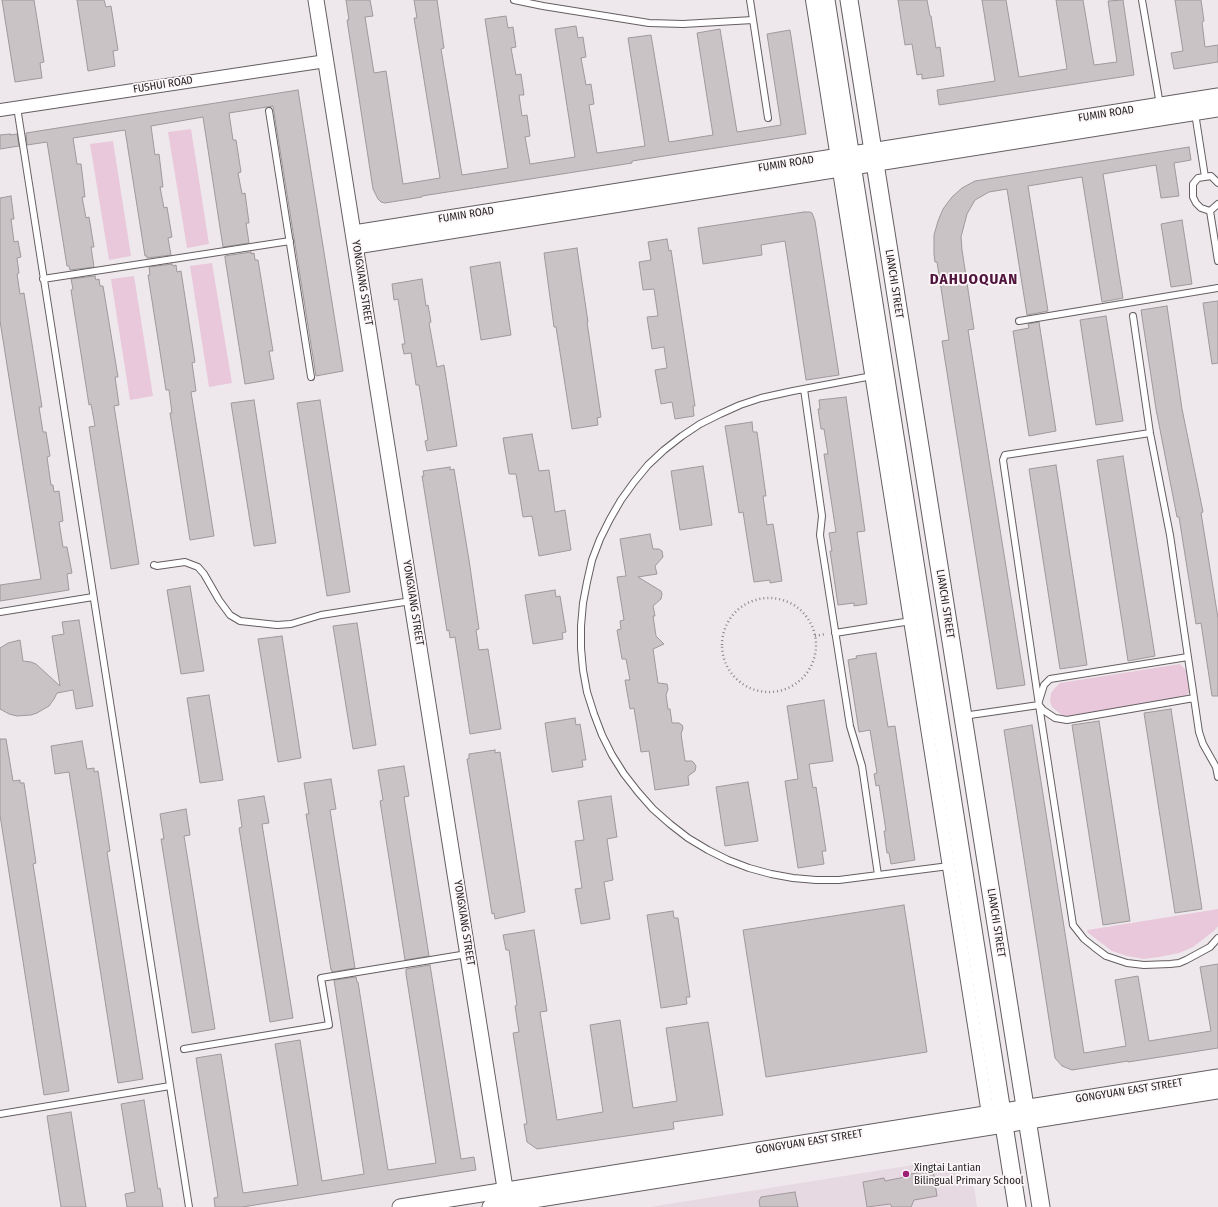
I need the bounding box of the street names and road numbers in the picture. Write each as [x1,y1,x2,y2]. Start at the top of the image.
street label: FUSHUI ROAD [132,74,194,96]
street label: FUMIN ROAD [1077,103,1135,125]
street label: FUMIN ROAD [757,153,815,175]
street label: FUMIN ROAD [437,204,495,226]
street label: YONGXIANG STREET [349,239,375,327]
street label: LIANCHI STREET [882,249,906,319]
street label: YONGXIANG STREET [400,559,426,647]
street label: LIANCHI STREET [933,569,957,639]
street label: YONGXIANG STREET [451,879,477,967]
street label: LIANCHI STREET [984,888,1008,958]
street label: GONGYUAN EAST STREET [1074,1076,1184,1106]
street label: GONGYUAN EAST STREET [754,1127,864,1157]

